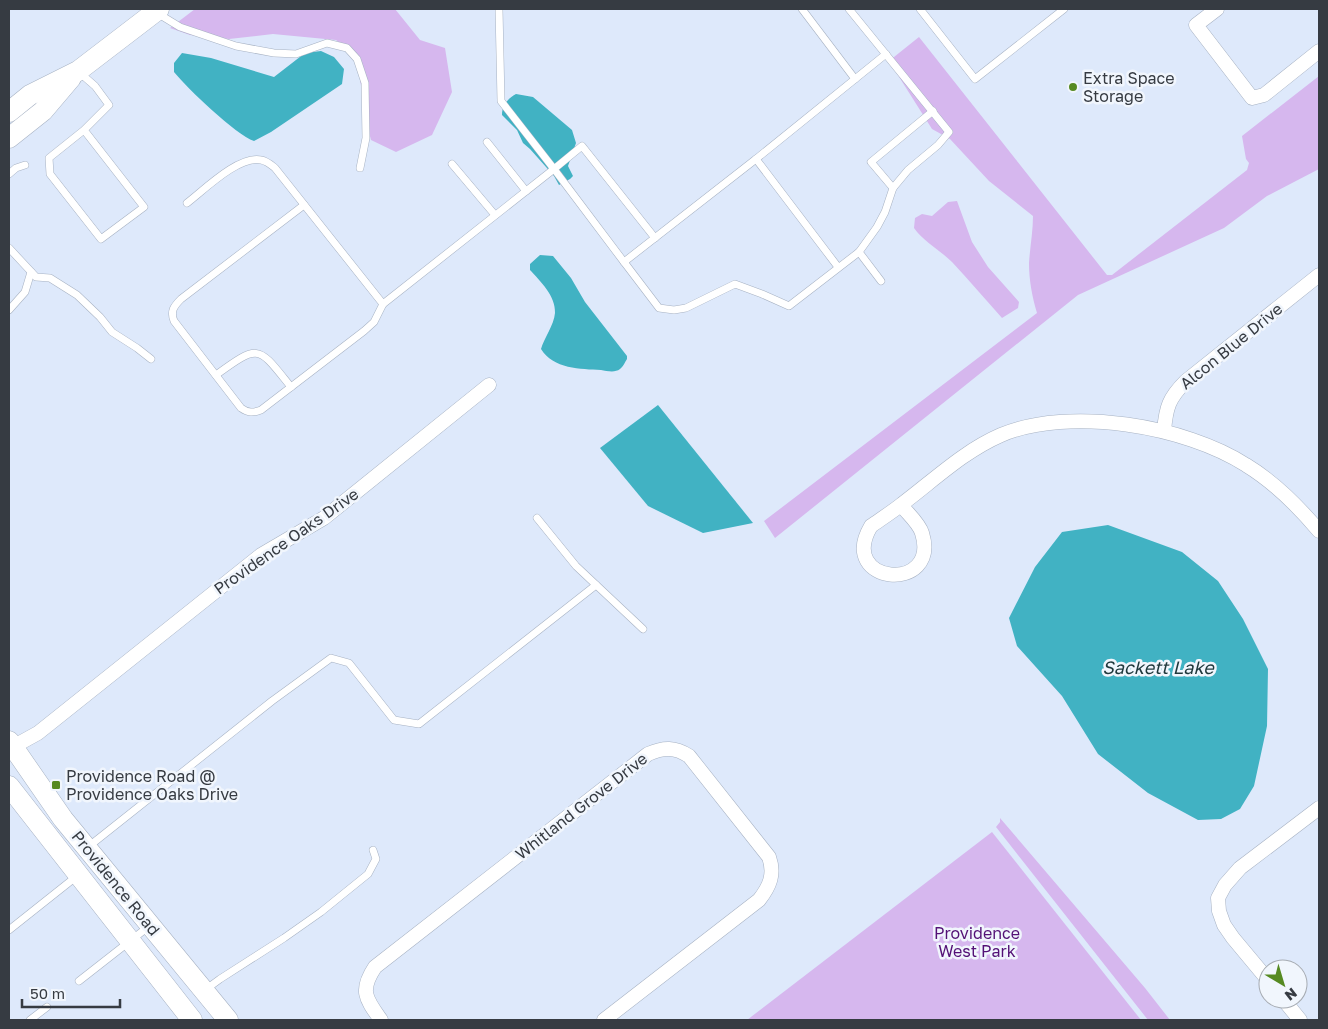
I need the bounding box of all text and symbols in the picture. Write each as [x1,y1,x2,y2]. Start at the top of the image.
place label: Extra Space Storage [1083,68,1175,106]
marker: Extra Space Storage [1067,81,1079,93]
street label: Alcon Blue Drive [1176,299,1286,393]
street label: Providence Oaks Drive [210,483,362,599]
water label: Sackett Lake [1102,656,1215,678]
street label: Whitland Grove Drive [511,748,651,864]
place label: Providence Road @ Providence Oaks Drive [66,766,238,804]
marker: Providence Road @ Providence Oaks Drive [50,779,62,791]
street label: Providence Road [68,826,164,940]
park label: Providence West Park [934,923,1020,961]
north arrow [1258,959,1308,1009]
scale bar [22,976,120,1008]
text: 50 m [30,984,65,1002]
text: N [1282,985,1301,1005]

